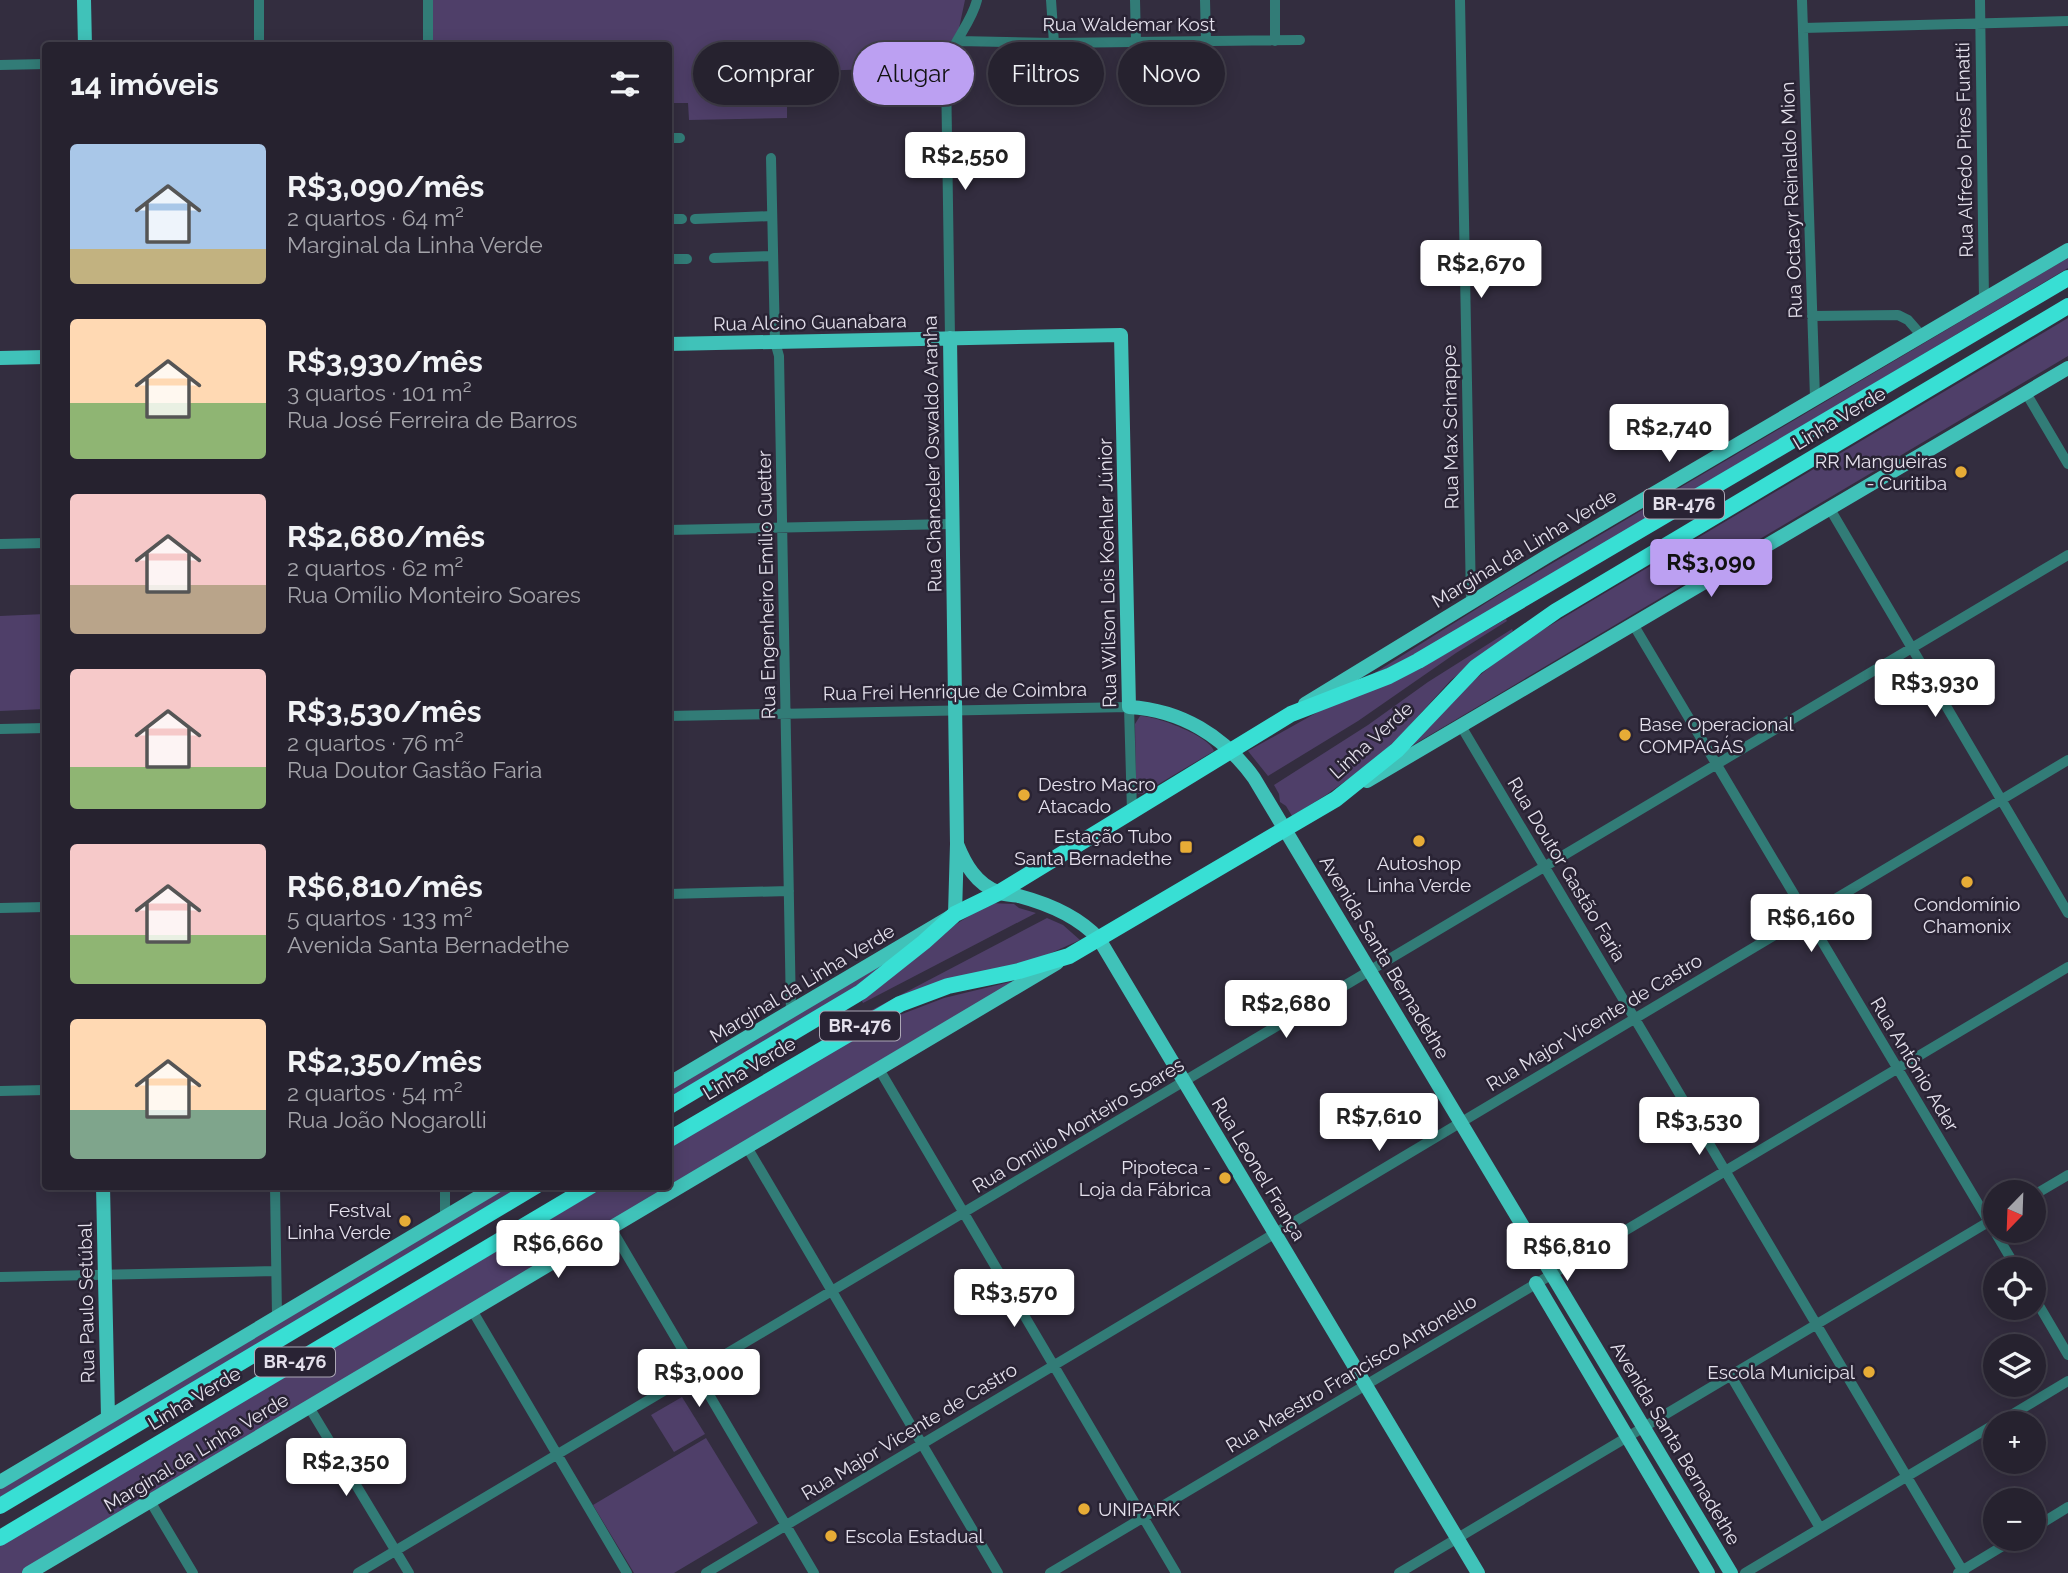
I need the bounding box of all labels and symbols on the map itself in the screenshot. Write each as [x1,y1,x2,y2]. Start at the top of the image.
street label: Rua Waldemar Kost [1043,13,1216,35]
street label: Rua Alfredo Pires Funatti [1951,42,1977,258]
street label: Rua Octacyr Reinaldo Mion [1776,81,1806,319]
pin: R$2,550 [900,132,1030,192]
pin: R$2,670 [1416,240,1546,300]
street label: Rua Alcino Guanabara [713,309,907,335]
street label: Rua Chanceler Oswaldo Aranha [919,315,945,593]
street label: Rua Max Schrappe [1438,344,1462,510]
street label: Linha Verde [1789,382,1889,454]
pin: R$2,740 [1604,405,1734,464]
street label: Rua Wilson Lois Koehler Júnior [1094,438,1120,708]
street label: Rua Engenheiro Emílio Guetter [753,450,779,720]
place label: RR Mangueiras - Curitiba [1815,450,1947,494]
marker: RR Mangueiras - Curitiba [1953,464,1969,480]
street label: Marginal da Linha Verde [1428,484,1620,612]
road number: BR-476 [1644,490,1724,518]
pin: R$3,090 [1646,540,1776,599]
pin: R$3,930 [1870,660,2000,719]
street label: Rua Frei Henrique de Coimbra [823,678,1087,704]
street label: Linha Verde [1325,697,1417,783]
place label: Base Operacional COMPAGÁS [1639,713,1795,757]
marker: Base Operacional COMPAGÁS [1617,727,1633,743]
place label: Destro Macro Atacado [1038,773,1156,817]
street label: Rua Doutor Gastão Faria [1503,773,1631,965]
marker: Destro Macro Atacado [1016,787,1032,803]
place label: Estação Tubo Santa Bernadethe [1014,825,1172,869]
marker: Autoshop Linha Verde [1411,833,1427,849]
marker: Estação Tubo Santa Bernadethe [1178,839,1194,855]
street label: Avenida Santa Bernadethe [1316,851,1454,1063]
place label: Autoshop Linha Verde [1367,852,1471,896]
marker: Condomínio Chamonix [1959,874,1975,890]
place label: Condomínio Chamonix [1914,893,2020,937]
pin: R$6,160 [1746,894,1876,954]
street label: Marginal da Linha Verde [706,919,898,1047]
street label: Rua Major Vicente de Castro [1482,949,1706,1095]
pin: R$2,680 [1221,981,1351,1040]
street label: Rua Antônio Ader [1866,993,1964,1135]
road number: BR-476 [820,1012,900,1041]
street label: Linha Verde [699,1032,799,1104]
street label: Rua Omílio Monteiro Soares [968,1053,1188,1197]
street label: Rua Leonel França [1208,1093,1310,1245]
pin: R$7,610 [1314,1094,1444,1153]
pin: R$3,530 [1634,1098,1764,1157]
place label: Pipoteca - Loja da Fábrica [1079,1156,1211,1200]
marker: Pipoteca - Loja da Fábrica [1217,1170,1233,1186]
north arrow [1983,1180,2046,1242]
place label: Festval Linha Verde [287,1199,392,1243]
marker: Festval Linha Verde [397,1213,413,1229]
pin: R$6,660 [493,1220,623,1280]
street label: Rua Paulo Setúbal [74,1222,98,1384]
pin: R$6,810 [1502,1224,1632,1283]
pin: R$3,570 [949,1270,1079,1329]
street label: Rua Maestro Francisco Antonello [1222,1289,1480,1457]
street label: Avenida Santa Bernadethe [1607,1337,1745,1549]
road number: BR-476 [255,1348,335,1377]
pin: R$3,000 [634,1350,764,1409]
street label: Rua Major Vicente de Castro [797,1358,1021,1504]
place label: Escola Municipal [1707,1361,1856,1383]
street label: Linha Verde [144,1362,244,1434]
marker: Escola Municipal [1861,1364,1877,1380]
street label: Marginal da Linha Verde [100,1388,292,1516]
pin: R$2,350 [281,1438,411,1498]
place label: UNIPARK [1098,1498,1181,1520]
marker: UNIPARK [1076,1501,1092,1517]
place label: Escola Estadual [845,1525,985,1547]
marker: Escola Estadual [823,1528,839,1544]

